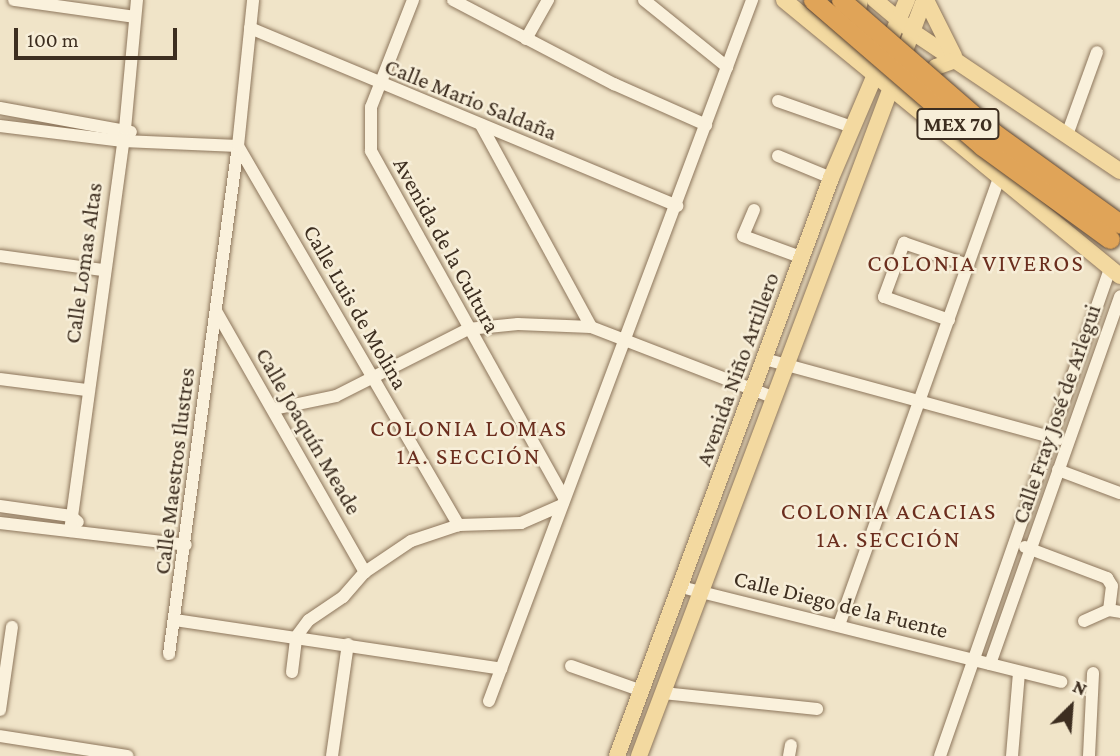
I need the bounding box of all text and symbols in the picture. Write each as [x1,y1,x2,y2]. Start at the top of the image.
scale bar [18,14,180,58]
text: 100 m [27,28,79,52]
street label: Calle Mario Saldaña [381,52,561,146]
road number: MEX 70 [916,106,1000,142]
street label: Avenida de la Cultura [387,153,507,337]
street label: Calle Lomas Altas [58,181,108,345]
street label: Calle Luis de Molina [298,220,414,394]
district label: COLONIA VIVEROS [869,249,1083,277]
street label: Avenida Niño Artillero [689,268,785,470]
street label: Calle Fray José de Arlegui [1006,301,1106,527]
street label: Calle Joaquín Meade [250,343,368,519]
street label: Calle Maestros Ilustres [148,366,200,576]
district label: COLONIA LOMAS 1A. SECCIÓN [372,414,566,470]
district label: COLONIA ACACIAS 1A. SECCIÓN [783,497,995,553]
street label: Calle Diego de la Fuente [731,564,951,644]
north arrow [1036,672,1106,742]
text: N [1070,675,1090,700]

